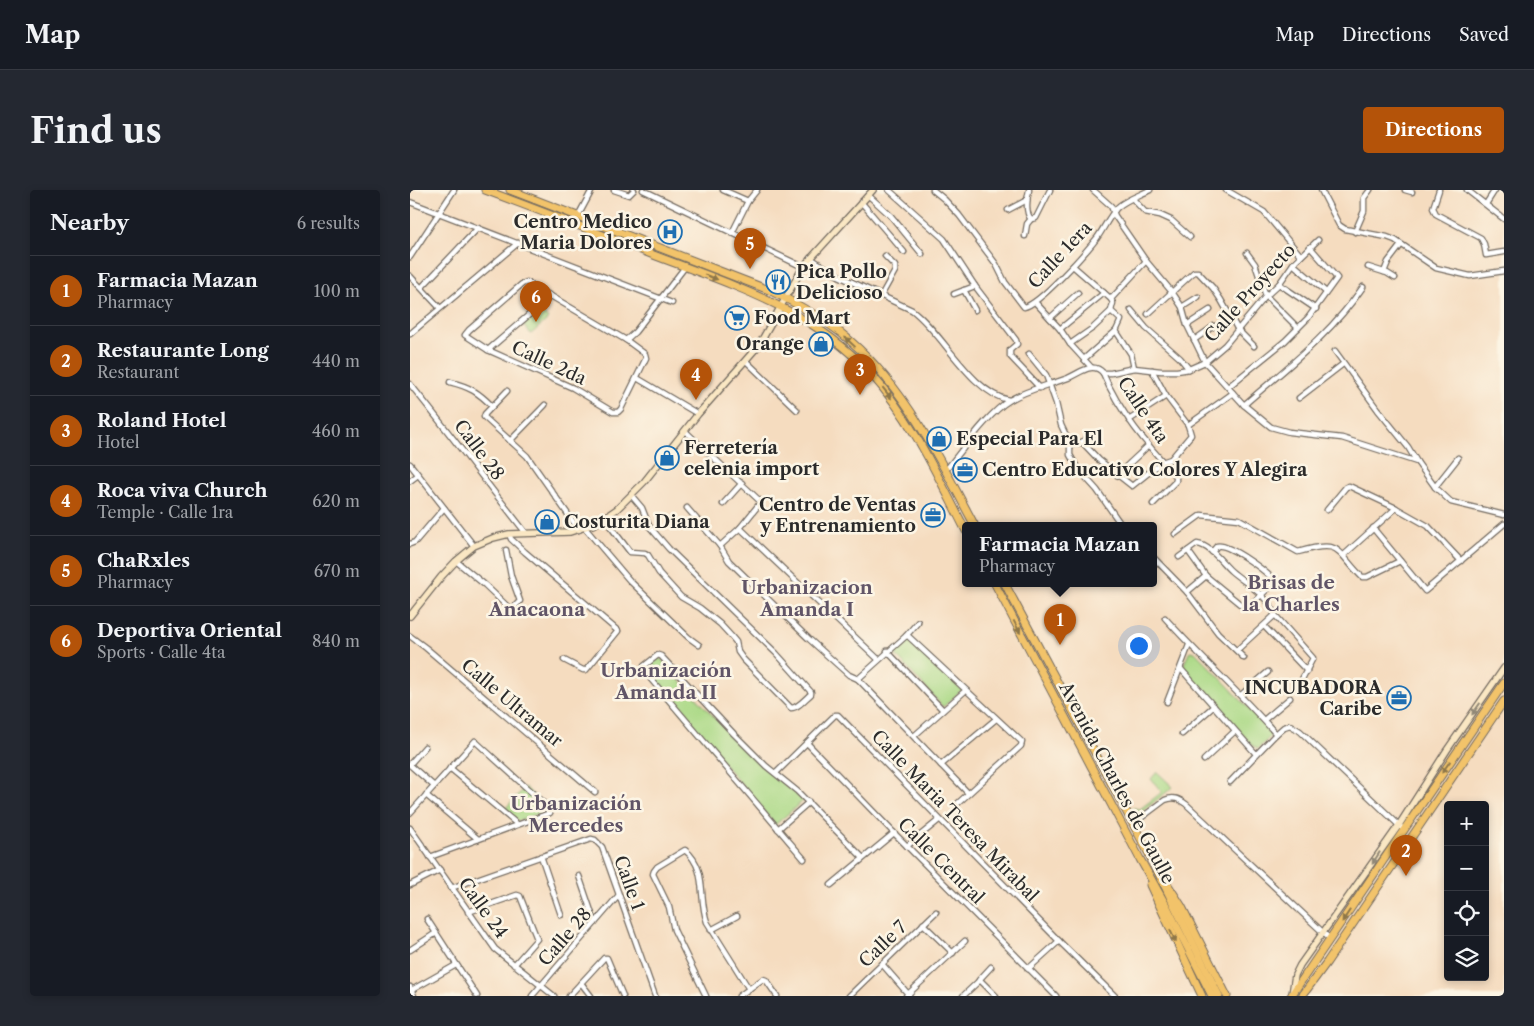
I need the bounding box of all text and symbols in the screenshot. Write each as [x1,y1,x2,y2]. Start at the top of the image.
text: Map [25,20,80,49]
text: Map [1275,24,1314,46]
text: Directions [1342,24,1431,46]
text: Saved [1459,24,1509,46]
button: Directions [1363,107,1504,153]
text: Find us [30,109,162,152]
text: Nearby [50,210,129,235]
place label: Centro Medico Maria Dolores [513,211,652,254]
text: 6 results [297,213,360,233]
street label: Calle 1era [1023,217,1097,293]
hospital icon: Centro Medico Maria Dolores [657,219,683,245]
pin: 5 [734,228,766,269]
street label: Calle Proyecto [1200,239,1300,347]
place label: Pica Pollo Delicioso [796,261,887,304]
text: Farmacia Mazan [97,269,258,292]
restaurant icon: Pica Pollo Delicioso [765,269,791,295]
one-way arrow [703,273,718,281]
text: 1 [62,281,70,301]
text: 100 m [314,281,360,301]
pin: 6 [520,281,552,322]
text: Pharmacy [97,292,173,312]
supermarket icon: Food Mart [724,305,750,331]
place label: Food Mart [754,307,851,329]
shop icon: Orange [808,331,834,357]
place label: Orange [736,333,804,355]
street label: Calle 2da [508,336,590,390]
one-way arrow [845,336,857,348]
text: Restaurante Long [97,339,269,362]
text: 2 [61,351,71,371]
text: 440 m [312,351,360,371]
pin: 3 [844,354,876,395]
pin: 4 [680,359,712,400]
text: Restaurant [97,362,179,382]
street label: Calle 4ta [1113,373,1173,448]
one-way arrow [882,387,892,400]
text: Roland Hotel [97,409,226,432]
street label: Calle 28 [449,415,509,485]
text: 3 [61,421,71,441]
text: 460 m [312,421,360,441]
shop icon: Especial Para El [926,426,952,452]
place label: Especial Para El [956,428,1103,450]
text: Hotel [97,432,140,452]
place label: Ferretería celenia import [684,437,820,480]
shop icon: Ferretería celenia import [654,445,680,471]
office icon: Centro Educativo Colores Y Alegira [952,457,978,483]
place label: Centro Educativo Colores Y Alegira [982,459,1308,481]
text: Roca viva Church [97,479,267,502]
text: 4 [61,491,71,511]
text: 620 m [312,491,360,511]
place label: Centro de Ventas y Entrenamiento [759,494,916,537]
text: Temple · Calle 1ra [97,502,233,522]
office icon: Centro de Ventas y Entrenamiento [920,502,946,528]
shop icon: Costurita Diana [534,509,560,535]
place label: Costurita Diana [564,511,710,533]
popup [962,522,1157,587]
text: Farmacia Mazan [979,533,1140,556]
text: ChaRxles [97,549,190,572]
text: Pharmacy [979,556,1055,576]
text: 5 [62,561,70,581]
text: 670 m [314,561,360,581]
district label: Brisas de la Charles [1242,571,1340,616]
text: Pharmacy [97,572,173,592]
district label: Urbanizacion Amanda I [741,576,873,621]
district label: Anacaona [488,598,586,621]
pin: 1 [1044,604,1076,645]
text: Deportiva Oriental [97,619,282,642]
one-way arrow [1013,620,1021,634]
text: 6 [61,631,71,651]
text: 840 m [312,631,360,651]
your location [1126,633,1152,659]
text: Sports · Calle 4ta [97,642,225,662]
street label: Calle Ultramar [457,654,567,752]
district label: Urbanización Amanda II [600,659,732,704]
street label: Avenida Charles de Gaulle [1054,677,1180,888]
place label: INCUBADORA Caribe [1244,677,1383,720]
office icon: INCUBADORA Caribe [1386,685,1412,711]
one-way arrow [1471,702,1481,715]
street label: Calle Maria Teresa Mirabal [867,725,1043,907]
one-way arrow [1441,760,1451,773]
district label: Urbanización Mercedes [510,792,642,837]
map controls [1444,801,1489,981]
button: + [1444,801,1489,846]
street label: Calle Central [893,813,989,909]
pin: 2 [1390,835,1422,876]
button: − [1444,846,1489,891]
one-way arrow [1371,851,1380,864]
street label: Calle 1 [609,853,649,914]
street label: Calle 24 [454,873,512,943]
button: locate [1444,891,1489,936]
street label: Calle 28 [534,903,596,971]
one-way arrow [1341,909,1351,923]
street label: Calle 7 [855,916,912,972]
one-way arrow [1169,929,1177,943]
button: layers [1444,936,1489,981]

